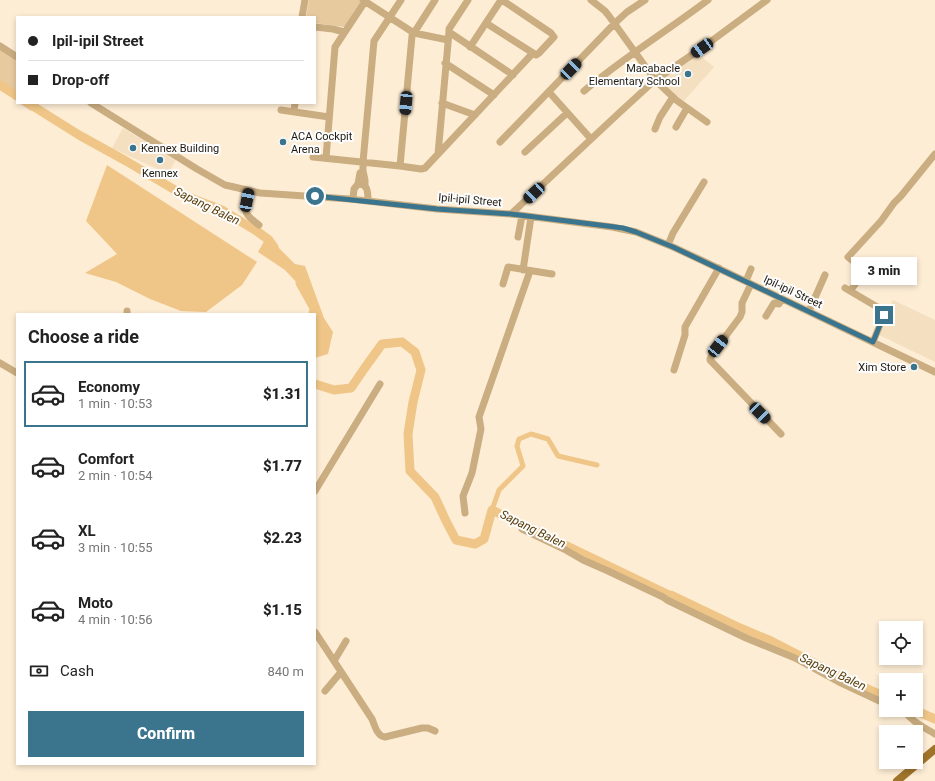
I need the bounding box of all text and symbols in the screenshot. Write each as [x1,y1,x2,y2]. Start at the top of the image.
text: Ipil-ipil Street [52,32,144,50]
car [689,36,715,60]
car [558,56,584,82]
place label: Macabacle Elementary School [589,62,680,88]
marker: Macabacle Elementary School [683,69,693,79]
text: Drop-off [52,71,109,89]
car [399,91,413,115]
place label: ACA Cockpit Arena [291,130,353,156]
marker: ACA Cockpit Arena [278,137,288,147]
place label: Kennex Building [141,142,219,155]
marker: Kennex Building [128,143,138,153]
marker: Kennex [155,155,165,165]
place label: Kennex [142,167,179,180]
car [521,180,547,206]
water label: Sapang Balen [172,184,242,228]
car [239,187,255,213]
route start [306,187,324,205]
street label: Ipil-ipil Street [438,191,503,209]
callout: 3 min [851,257,917,285]
text: 3 min [868,263,900,278]
street label: Ipil-ipil Street [761,273,825,311]
route end [875,306,893,324]
text: Choose a ride [28,326,139,347]
car [706,333,730,359]
place label: Xim Store [858,361,906,374]
marker: Xim Store [909,362,919,372]
icon: car [30,376,66,412]
text: Economy [78,378,140,396]
text: $1.31 [263,385,302,403]
text: 1 min · 10:53 [78,396,153,411]
car [747,400,773,426]
icon: car [30,448,66,484]
text: Comfort [78,450,134,468]
text: $1.77 [263,457,302,475]
text: 2 min · 10:54 [78,468,153,483]
water label: Sapang Balen [498,507,568,551]
icon: car [30,520,66,556]
text: XL [78,522,96,540]
text: $2.23 [263,529,302,547]
text: 3 min · 10:55 [78,540,153,555]
icon: car [30,592,66,628]
text: Moto [78,594,113,612]
text: $1.15 [263,601,302,619]
text: 4 min · 10:56 [78,612,153,627]
map controls [879,621,923,769]
button: locate [879,621,923,665]
water label: Sapang Balen [798,651,868,693]
icon: cash [28,660,50,682]
text: Cash [60,662,94,680]
text: 840 m [267,664,304,679]
button: + [879,673,923,717]
button: Confirm [28,711,304,757]
button: − [879,725,923,769]

